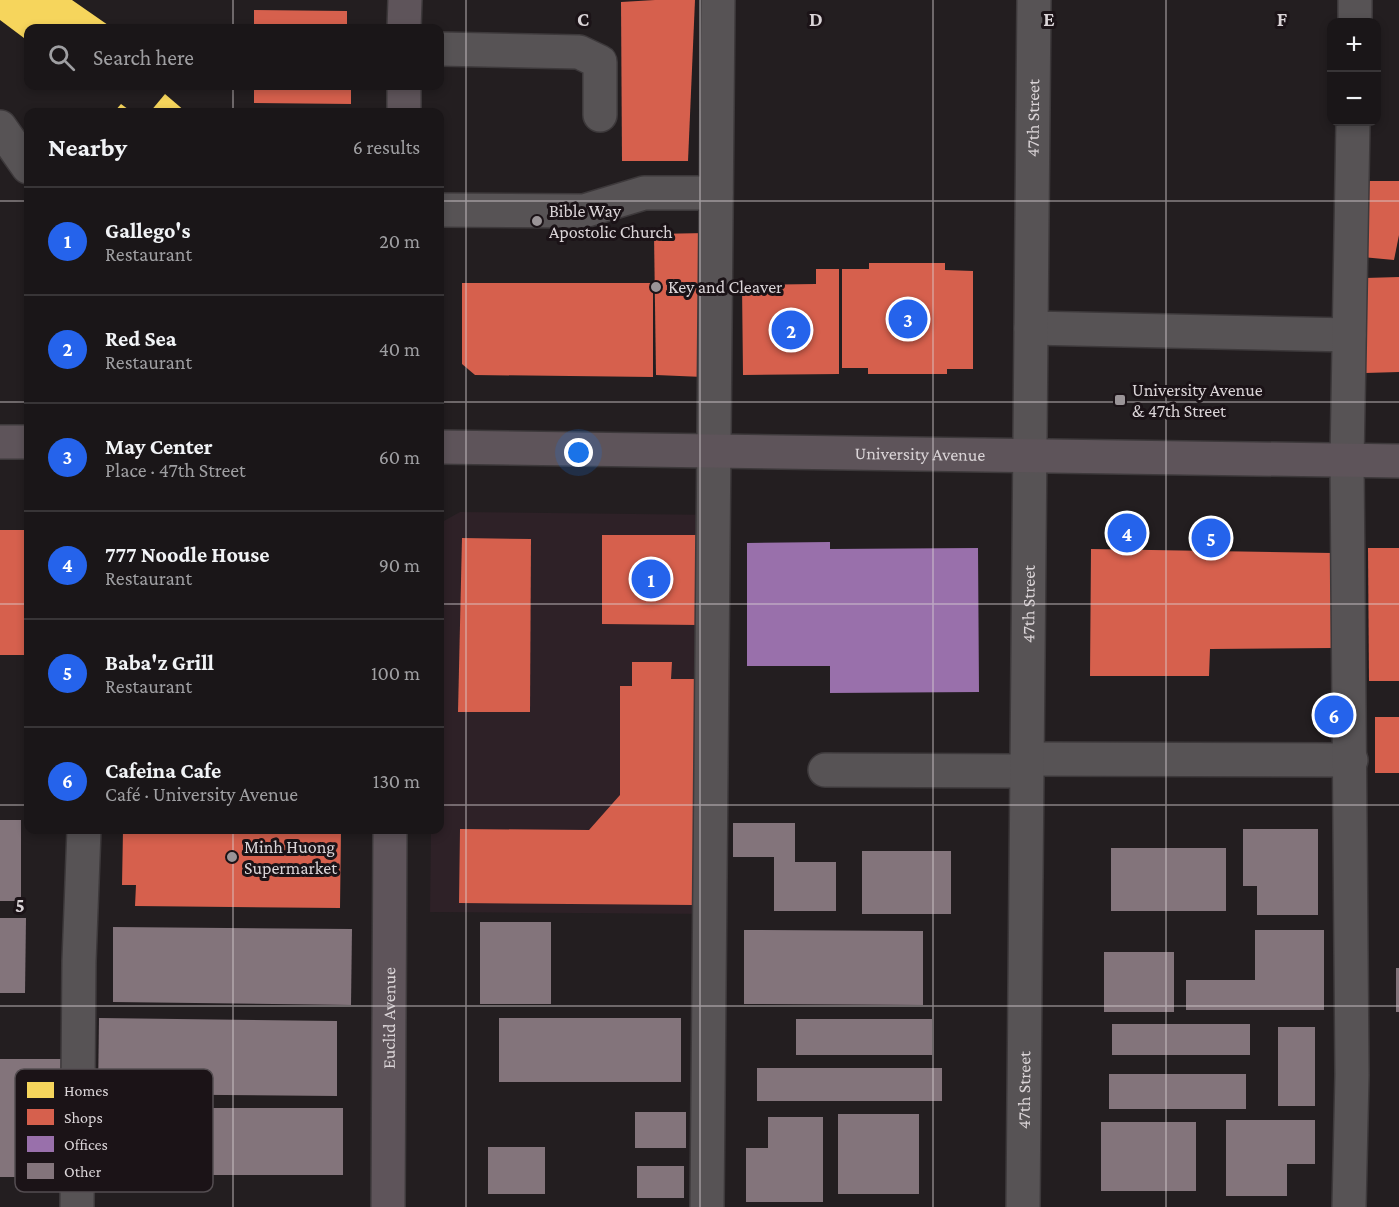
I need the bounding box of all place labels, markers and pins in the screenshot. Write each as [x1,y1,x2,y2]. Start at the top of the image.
place label: Bible Way Apostolic Church [549,201,673,242]
marker: Bible Way Apostolic Church [530,214,544,228]
place label: Key and Cleaver [668,277,783,297]
marker: Key and Cleaver [649,280,663,294]
pin: 3 [888,296,928,342]
pin: 2 [772,308,810,352]
place label: University Avenue & 47th Street [1132,380,1263,421]
marker: University Avenue & 47th Street [1113,393,1127,407]
pin: 4 [1108,510,1146,556]
pin: 5 [1192,516,1230,560]
pin: 1 [632,556,670,602]
pin: 6 [1314,692,1354,738]
place label: Minh Huong Supermarket [244,837,338,878]
marker: Minh Huong Supermarket [225,850,239,864]

